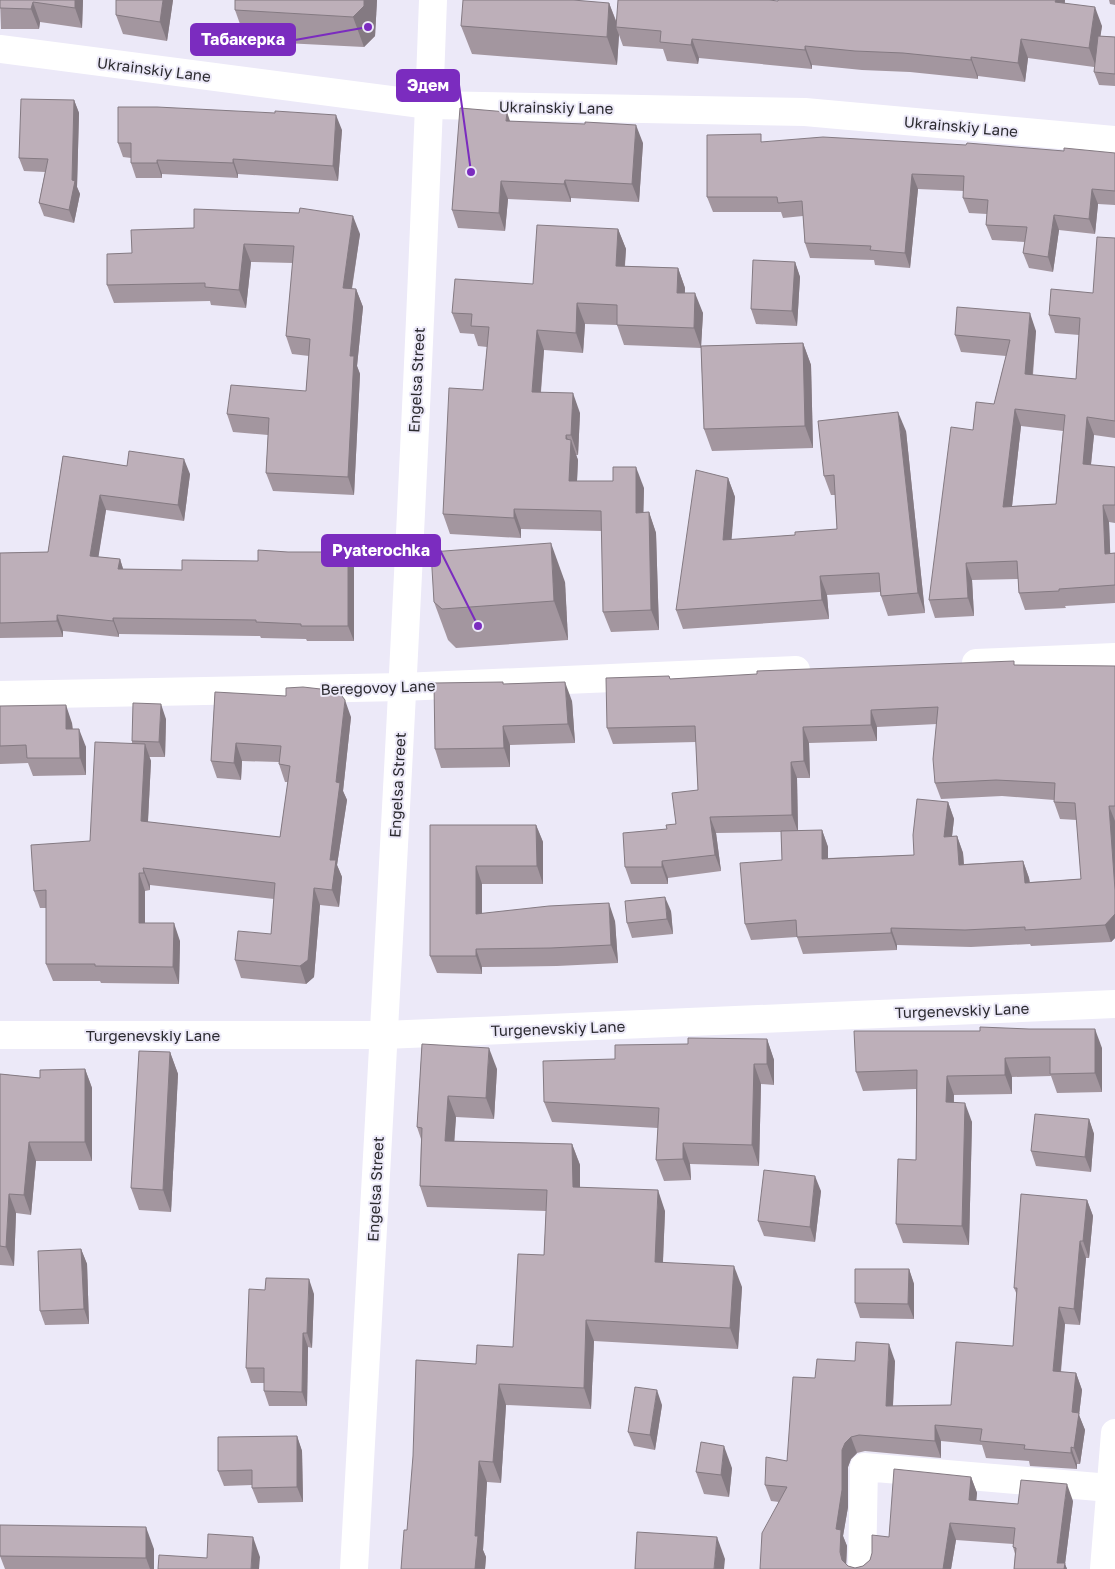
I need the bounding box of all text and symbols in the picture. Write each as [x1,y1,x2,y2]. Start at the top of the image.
callout: Табакерка [191,24,295,55]
text: Табакерка [201,29,285,49]
street label: Ukrainskiy Lane [96,53,212,85]
callout: Эдем [397,70,459,101]
text: Эдем [407,75,449,95]
street label: Ukrainskiy Lane [499,97,614,117]
street label: Ukrainskiy Lane [903,112,1019,140]
street label: Engelsa Street [404,327,428,433]
callout: Pyaterochka [322,535,440,566]
text: Pyaterochka [332,540,430,560]
street label: Beregovoy Lane [320,676,436,698]
street label: Engelsa Street [385,732,409,838]
street label: Turgenevskiy Lane [895,999,1030,1021]
street label: Turgenevskiy Lane [491,1017,626,1039]
street label: Turgenevskiy Lane [86,1026,220,1044]
street label: Engelsa Street [363,1136,387,1242]

